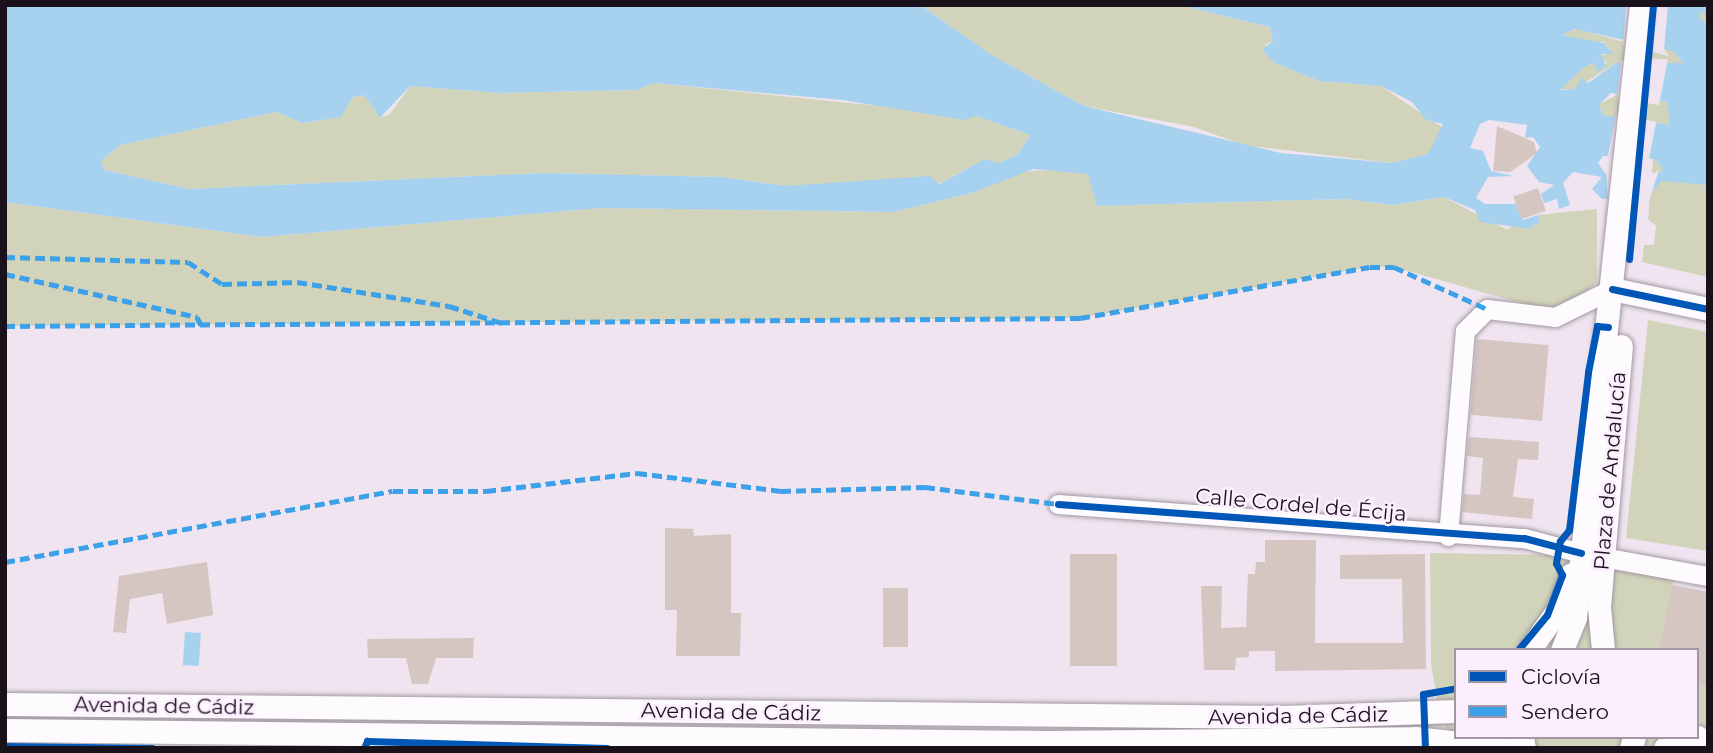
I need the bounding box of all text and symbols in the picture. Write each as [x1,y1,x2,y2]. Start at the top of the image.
street label: Plaza de Andalucía [1589,371,1631,571]
street label: Calle Cordel de Écija [1194,483,1408,527]
legend [1454,648,1699,739]
text: Ciclovía [1521,664,1601,689]
street label: Avenida de Cádiz [74,692,254,720]
street label: Avenida de Cádiz [641,698,821,726]
text: Sendero [1521,699,1609,724]
street label: Avenida de Cádiz [1208,702,1388,730]

